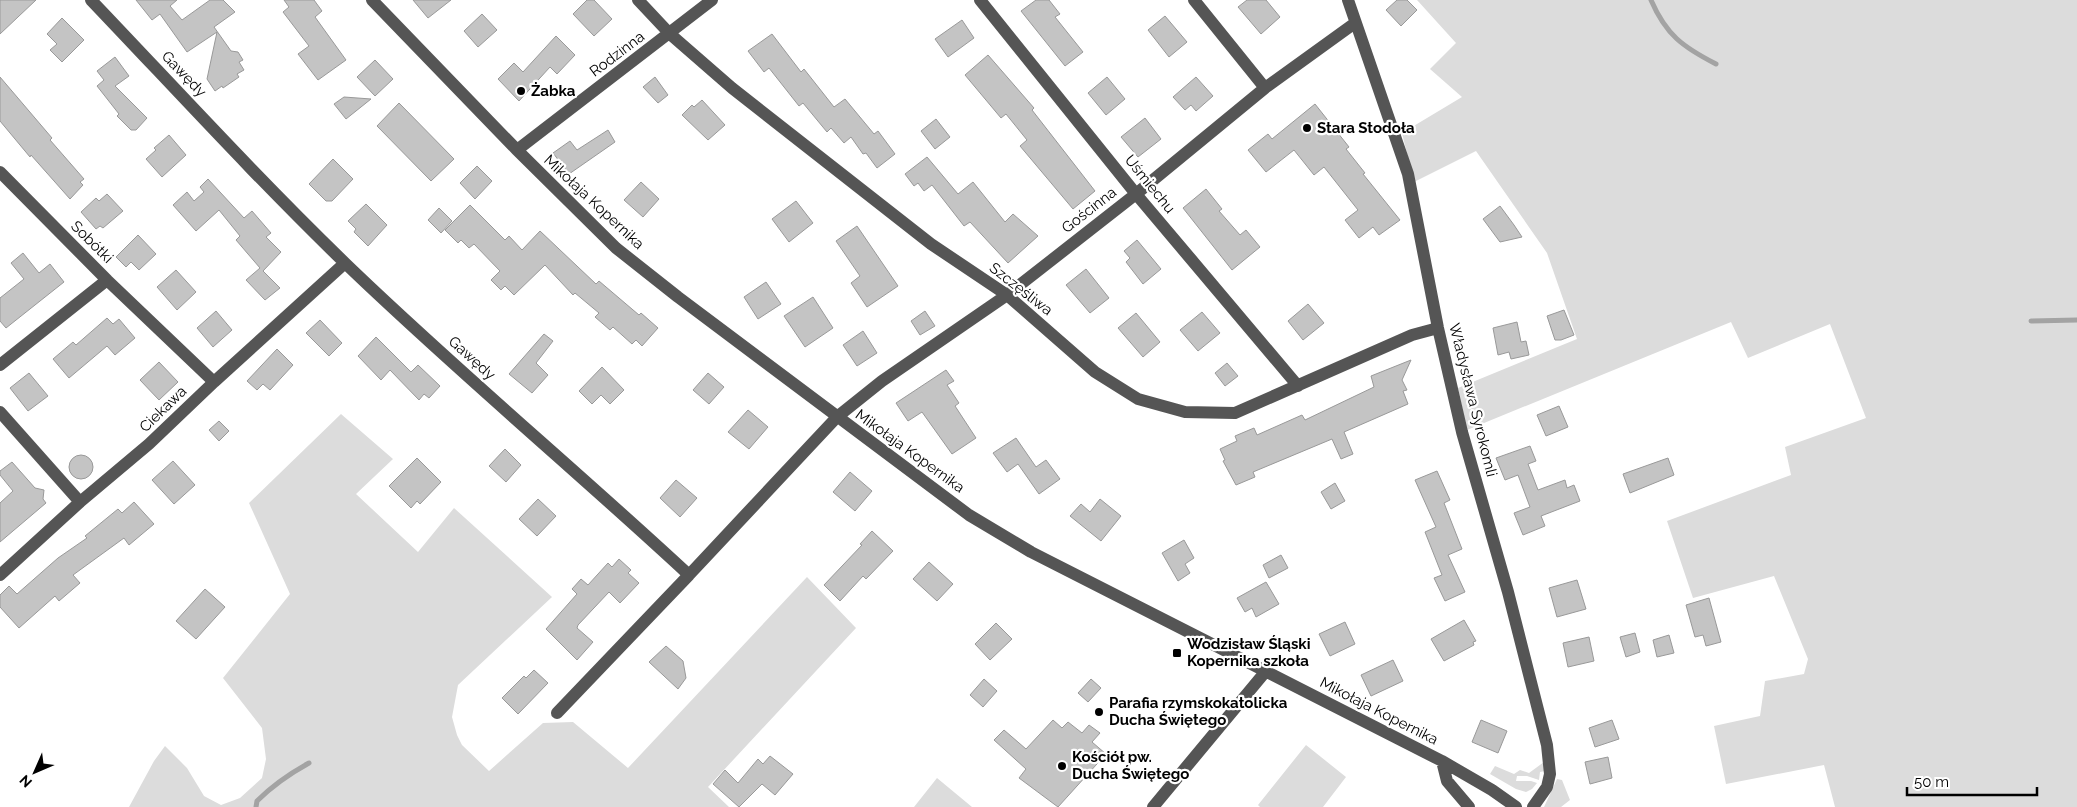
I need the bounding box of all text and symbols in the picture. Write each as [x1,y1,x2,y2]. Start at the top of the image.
street label: Rodzinna [586,28,648,80]
street label: Gawędy [158,47,210,101]
place label: Żabka [531,82,576,100]
marker: Żabka [515,85,527,97]
place label: Stara Stodoła [1317,119,1415,137]
marker: Stara Stodoła [1301,122,1313,134]
street label: Mikołaja Kopernika [540,151,648,253]
street label: Uśmiechu [1121,151,1179,217]
street label: Gościnna [1058,183,1120,237]
street label: Sobótki [67,217,117,267]
street label: Szczęśliwa [986,259,1056,319]
street label: Władysława Syrokomli [1445,321,1501,479]
street label: Gawędy [445,332,499,384]
street label: Ciekawa [136,382,190,436]
street label: Mikołaja Kopernika [852,405,968,497]
place label: Wodzisław Śląski Kopernika szkoła [1187,635,1311,670]
marker: Wodzisław Śląski Kopernika szkoła [1171,647,1183,659]
street label: Mikołaja Kopernika [1317,673,1441,749]
place label: Parafia rzymskokatolicka Ducha Świętego [1109,694,1288,729]
marker: Parafia rzymskokatolicka Ducha Świętego [1093,706,1105,718]
north arrow [10,747,60,797]
place label: Kościół pw. Ducha Świętego [1072,748,1189,783]
marker: Kościół pw. Ducha Świętego [1056,760,1068,772]
scale bar [1907,764,2037,796]
text: N [16,772,35,791]
text: 50 m [1914,773,1949,791]

